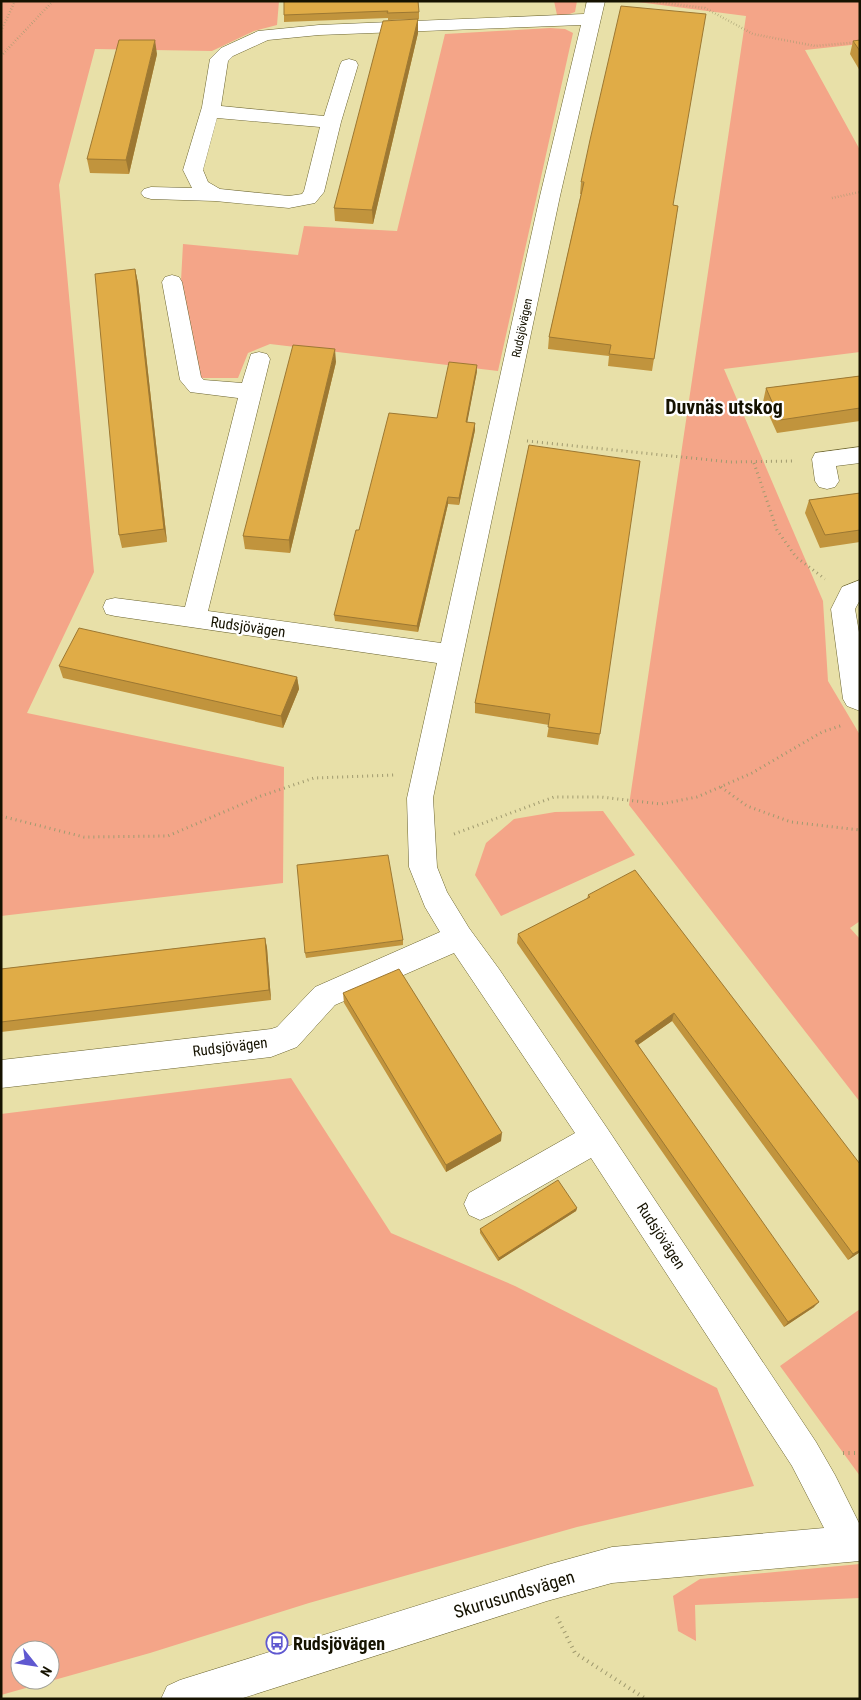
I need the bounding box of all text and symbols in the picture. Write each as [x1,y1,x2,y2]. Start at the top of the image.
street label: Rudsjövägen [509,297,535,359]
district label: Duvnäs utskog [665,395,783,419]
street label: Rudsjövägen [209,613,287,641]
street label: Rudsjövägen [191,1033,269,1061]
street label: Rudsjövägen [633,1199,689,1273]
street label: Skurusundsvägen [451,1566,577,1622]
bus stop icon: Rudsjövägen [265,1631,289,1655]
place label: Rudsjövägen [293,1633,385,1654]
north arrow [10,1640,60,1690]
text: N [37,1664,55,1679]

